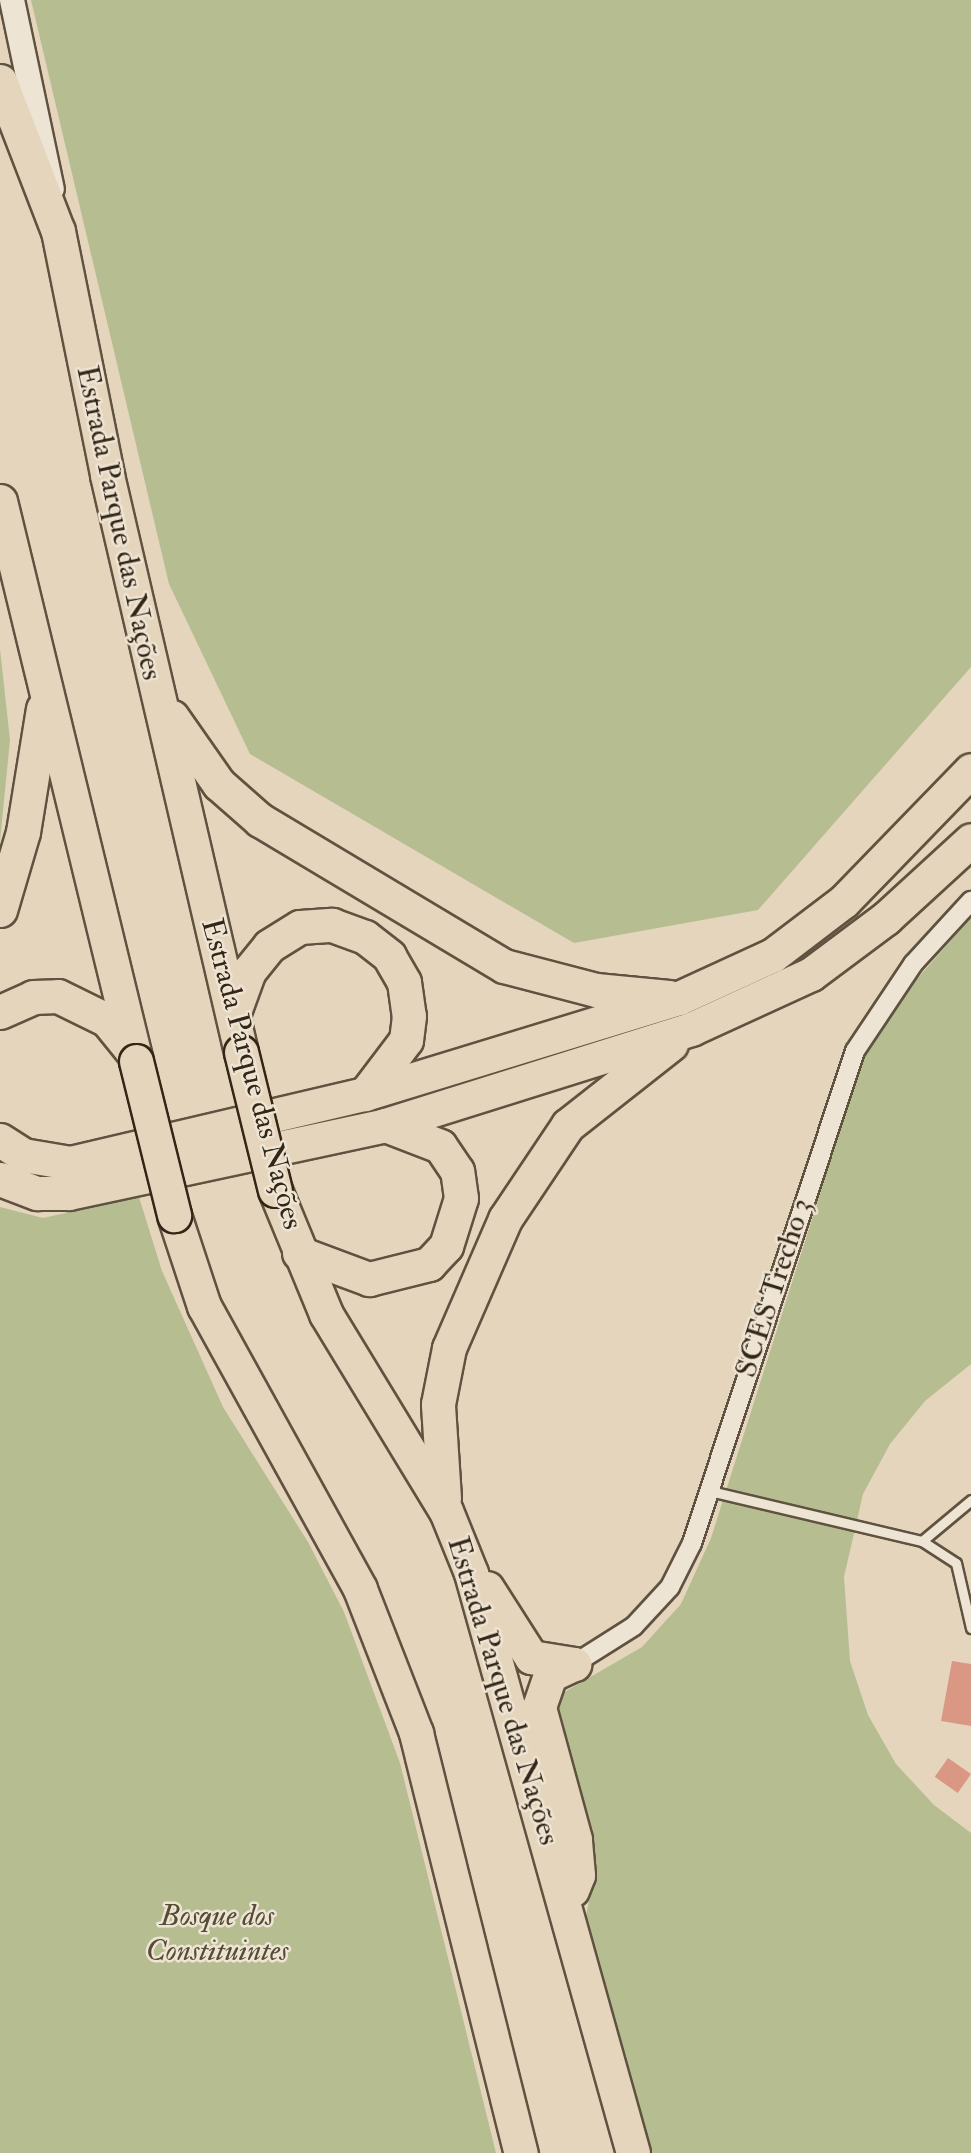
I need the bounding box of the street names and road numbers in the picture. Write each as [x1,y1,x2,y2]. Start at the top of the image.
street label: Estrada Parque das Nações [68,363,170,683]
street label: Estrada Parque das Nações [193,915,311,1233]
street label: SCES Trecho 3 [728,1194,820,1382]
street label: Estrada Parque das Nações [439,1533,567,1849]

